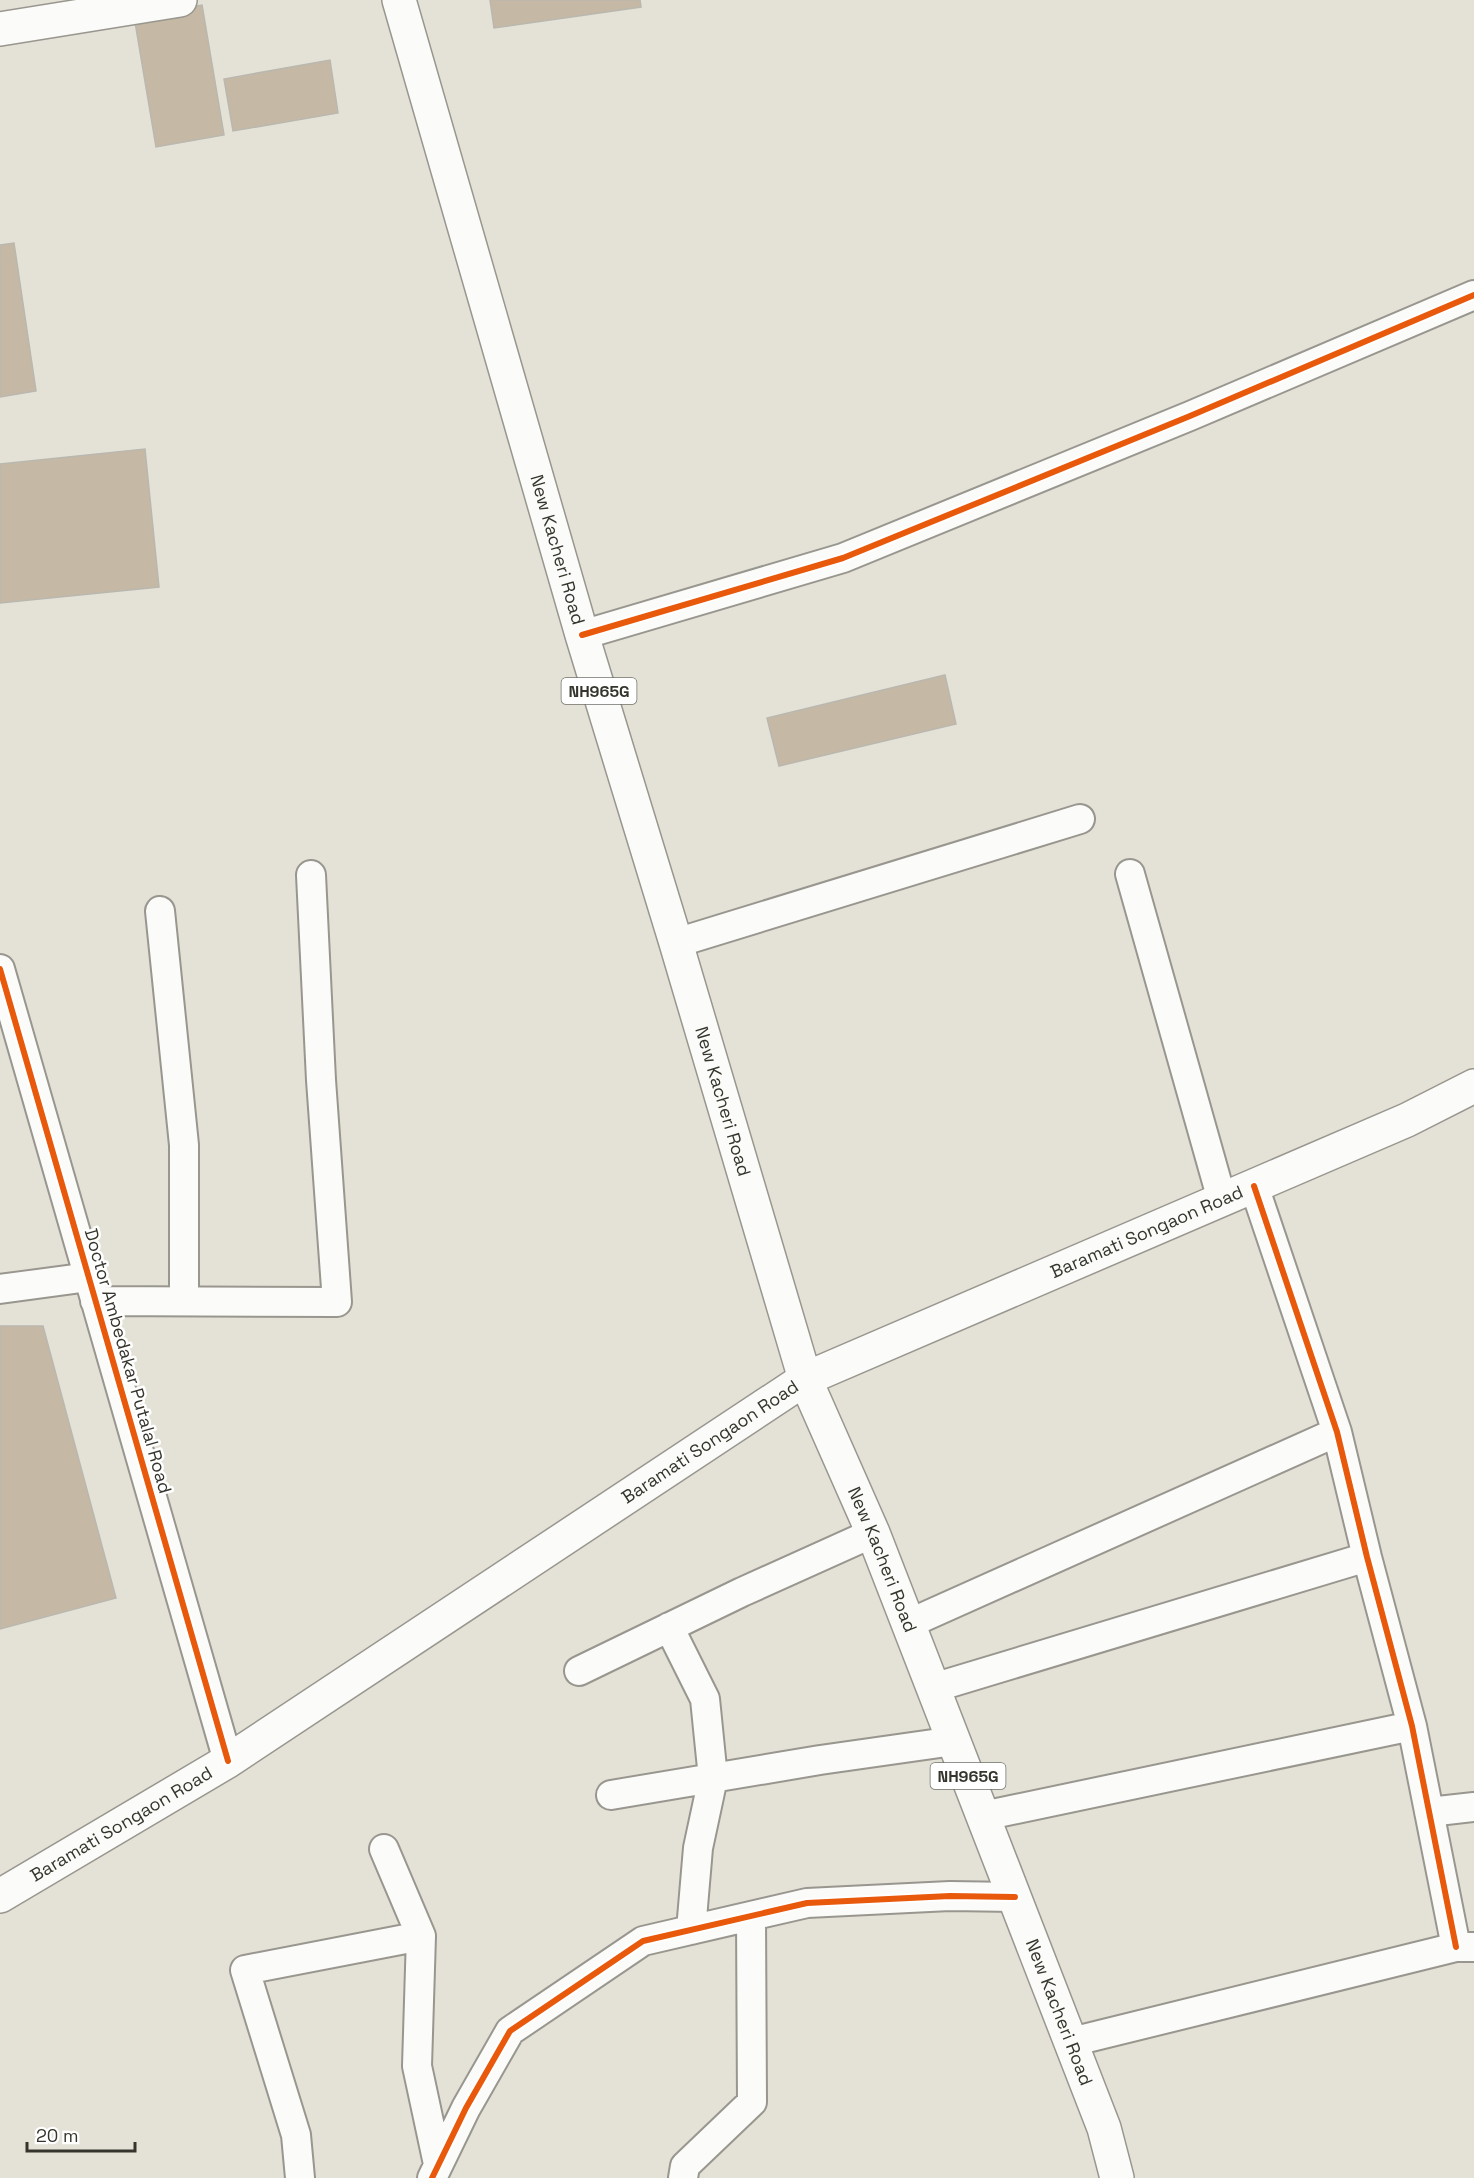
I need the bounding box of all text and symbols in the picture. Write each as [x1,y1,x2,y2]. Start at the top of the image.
street label: New Kacheri Road [525,472,590,627]
road number: NH965G [562,678,636,704]
street label: New Kacheri Road [690,1024,756,1179]
street label: Baramati Songaon Road [1047,1180,1246,1283]
street label: Doctor Ambedakar Putalal Road [80,1226,177,1496]
street label: Baramati Songaon Road [617,1375,803,1508]
street label: New Kacheri Road [843,1483,922,1635]
street label: Baramati Songaon Road [26,1761,216,1887]
road number: NH965G [930,1763,1006,1789]
street label: New Kacheri Road [1021,1936,1098,2089]
scale bar [27,2115,135,2153]
text: 20 m [36,2124,79,2147]

